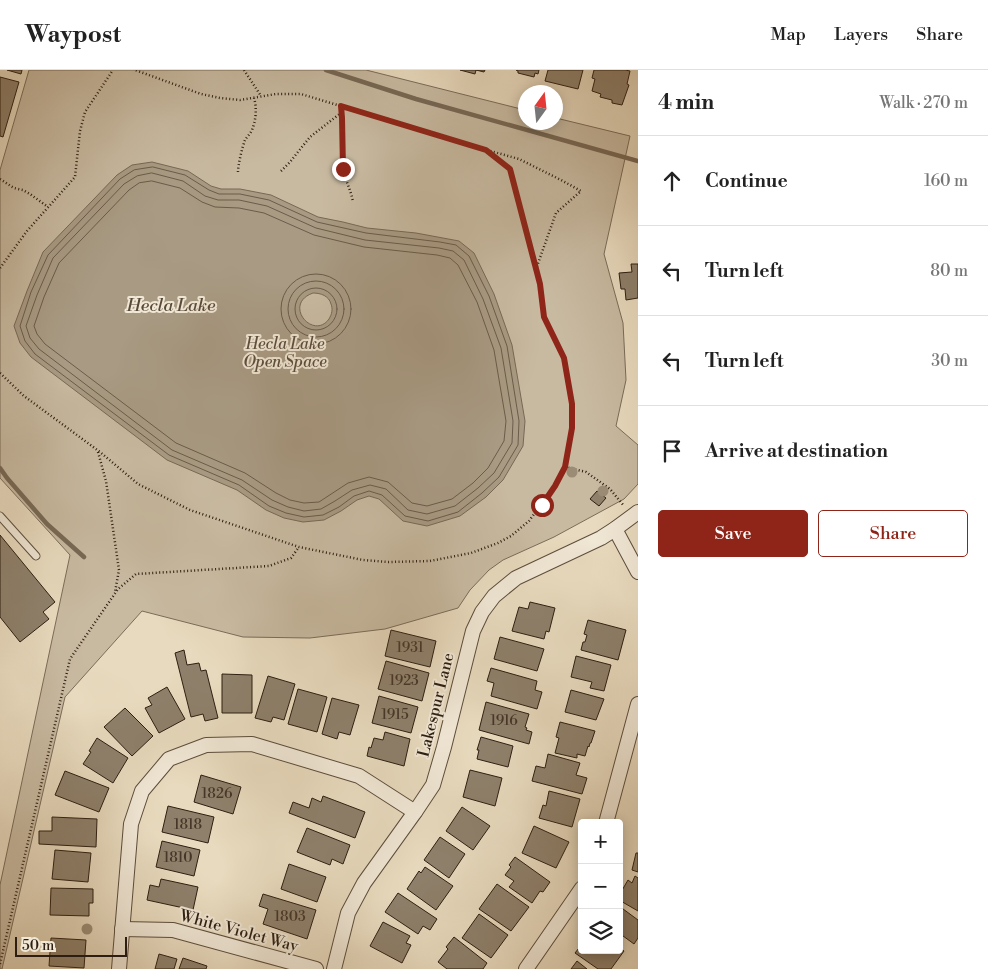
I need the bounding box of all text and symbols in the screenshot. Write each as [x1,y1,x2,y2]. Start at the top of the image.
text: Waypost [25,20,121,50]
text: Map [771,23,806,46]
text: Layers [834,23,888,46]
text: Share [916,23,963,46]
north arrow [518,85,563,130]
text: 4 min [658,90,714,116]
text: Walk · 270 m [879,93,968,113]
route end [332,158,355,181]
icon: ahead [658,167,686,195]
text: Continue [705,169,788,193]
text: 160 m [924,171,968,191]
icon: left [658,257,686,285]
text: Turn left [705,259,784,283]
text: 80 m [930,261,968,281]
water label: Hecla Lake [126,294,216,317]
park label: Hecla Lake Open Space [243,334,327,372]
icon: left [658,347,686,375]
text: Turn left [705,349,784,373]
text: 30 m [931,351,968,371]
icon: arrive [658,437,686,465]
text: Arrive at destination [705,439,888,463]
route start [531,494,554,517]
button: Save [658,510,808,557]
button: Share [818,510,968,557]
house number: 1931 [396,639,424,657]
street label: Lakespur Lane [413,651,459,759]
house number: 1923 [389,672,419,690]
house number: 1915 [381,706,409,724]
house number: 1916 [490,712,518,730]
house number: 1826 [202,785,233,803]
house number: 1818 [174,816,202,834]
map controls [578,819,623,954]
button: + [578,819,623,864]
house number: 1810 [164,849,192,867]
button: − [578,864,623,909]
street label: White Violet Way [177,905,301,956]
house number: 1803 [274,908,306,926]
button: layers [578,909,623,954]
scale bar [15,934,128,957]
text: 50 m [22,937,54,955]

